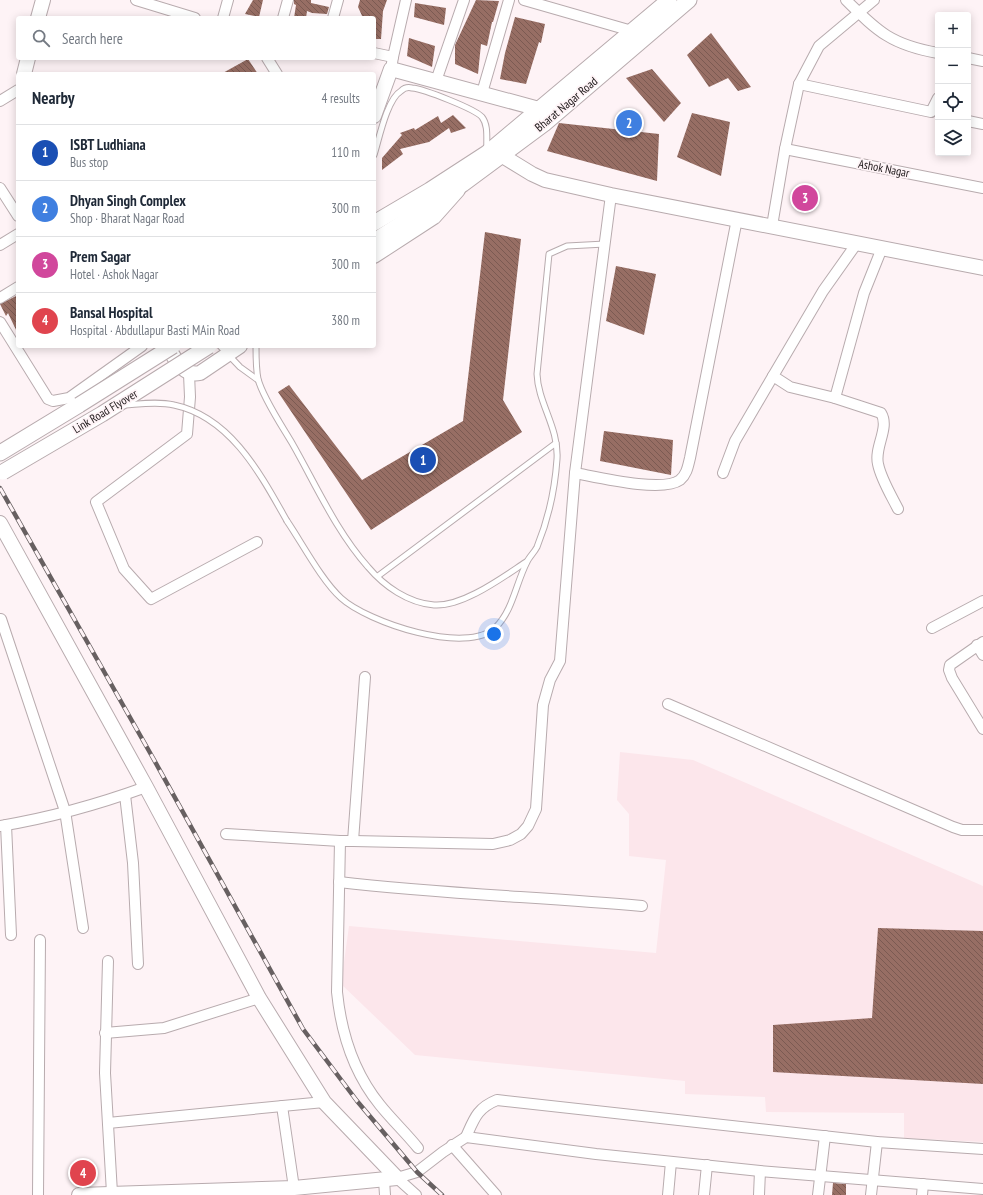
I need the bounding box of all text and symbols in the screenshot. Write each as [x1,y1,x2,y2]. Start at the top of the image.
map controls [935,12,971,156]
button: + [935,12,971,48]
search box [16,16,376,60]
icon: search [30,27,52,49]
text: Search here [62,29,123,48]
button: − [935,48,971,84]
street label: Bharat Nagar Road [532,73,600,135]
button: locate [935,84,971,120]
text: Nearby [32,87,75,109]
text: 4 results [321,90,360,107]
pin: 2 [616,108,642,138]
button: layers [935,120,971,156]
text: ISBT Ludhiana [70,135,146,154]
text: 1 [42,144,48,161]
text: 110 m [331,144,360,161]
text: Bus stop [70,154,108,171]
street label: Ashok Nagar [857,156,911,180]
pin: 3 [792,183,818,213]
text: Dhyan Singh Complex [70,191,186,210]
text: 2 [42,200,48,217]
text: 300 m [331,200,360,217]
text: Shop · Bharat Nagar Road [70,210,184,227]
text: Prem Sagar [70,247,131,266]
text: 3 [42,256,48,273]
text: 300 m [331,256,360,273]
text: Hotel · Ashok Nagar [70,266,158,283]
text: Bansal Hospital [70,303,153,322]
text: 4 [42,312,48,329]
text: 380 m [331,312,360,329]
text: Hospital · Abdullapur Basti MAin Road [70,322,240,339]
street label: Link Road Flyover [70,385,141,436]
pin: 1 [410,445,436,475]
your location [484,624,504,644]
pin: 4 [70,1158,96,1188]

